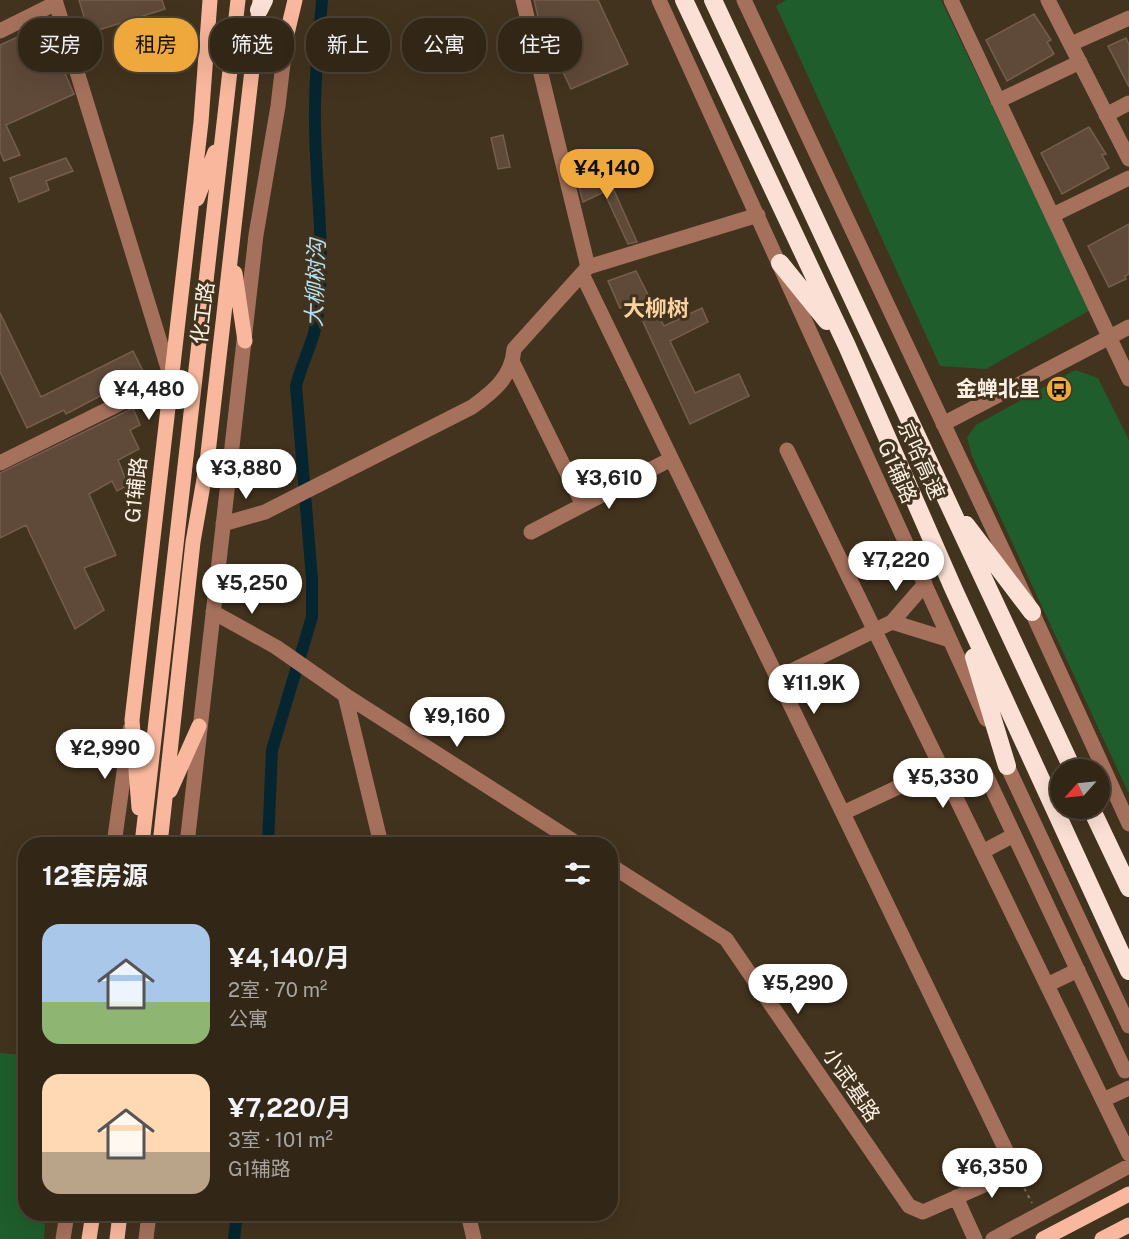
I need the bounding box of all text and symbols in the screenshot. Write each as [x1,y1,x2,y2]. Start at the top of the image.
chip: 买房 [18,18,102,72]
chip: 租房 [114,18,198,72]
chip: 筛选 [210,18,294,72]
chip: 新上 [306,18,390,72]
chip: 公寓 [402,18,486,72]
chip: 住宅 [498,18,582,72]
pin: ¥4,140 [558,149,656,200]
text: ¥4,140 [574,156,640,180]
water label: 大柳树沟 [300,237,330,327]
street label: 化工路 [186,280,219,346]
district label: 大柳树 [623,295,689,321]
pin: ¥4,480 [100,370,198,421]
bus stop icon: 金蝉北里 [1044,374,1074,404]
place label: 金蝉北里 [956,376,1040,401]
text: ¥4,480 [113,377,185,401]
street label: 京哈高速 [893,416,950,503]
street label: G1辅路 [873,437,922,507]
pin: ¥3,880 [197,449,295,500]
street label: G1辅路 [120,456,151,524]
text: ¥3,880 [210,456,282,480]
pin: ¥3,610 [560,459,658,510]
text: ¥3,610 [576,466,642,490]
pin: ¥7,220 [847,541,945,592]
text: ¥7,220 [862,548,930,572]
pin: ¥5,250 [203,564,301,615]
text: ¥5,250 [216,571,288,595]
pin: ¥11.9K [765,664,863,715]
text: ¥11.9K [782,671,846,695]
pin: ¥9,160 [408,697,506,748]
text: ¥9,160 [424,704,490,728]
pin: ¥2,990 [56,729,154,780]
text: ¥2,990 [70,736,140,760]
pin: ¥5,330 [894,758,992,809]
north arrow [1050,759,1110,819]
map controls [1050,759,1110,819]
text: ¥5,330 [907,765,979,789]
icon: filters [561,857,594,890]
text: 12套房源 [42,860,148,891]
text: ¥4,140/月 [228,942,350,973]
icon: home [90,948,162,1020]
pin: ¥5,290 [749,964,847,1015]
text: ¥5,290 [762,971,834,995]
text: 2室 · 70 m² [228,978,327,1002]
text: 公寓 [228,1007,268,1031]
street label: 小武基路 [818,1043,885,1127]
text: ¥7,220/月 [228,1092,352,1123]
icon: home [90,1098,162,1170]
text: 3室 · 101 m² [228,1128,333,1152]
pin: ¥6,350 [943,1148,1041,1199]
text: ¥6,350 [956,1155,1028,1179]
text: G1辅路 [228,1157,291,1181]

